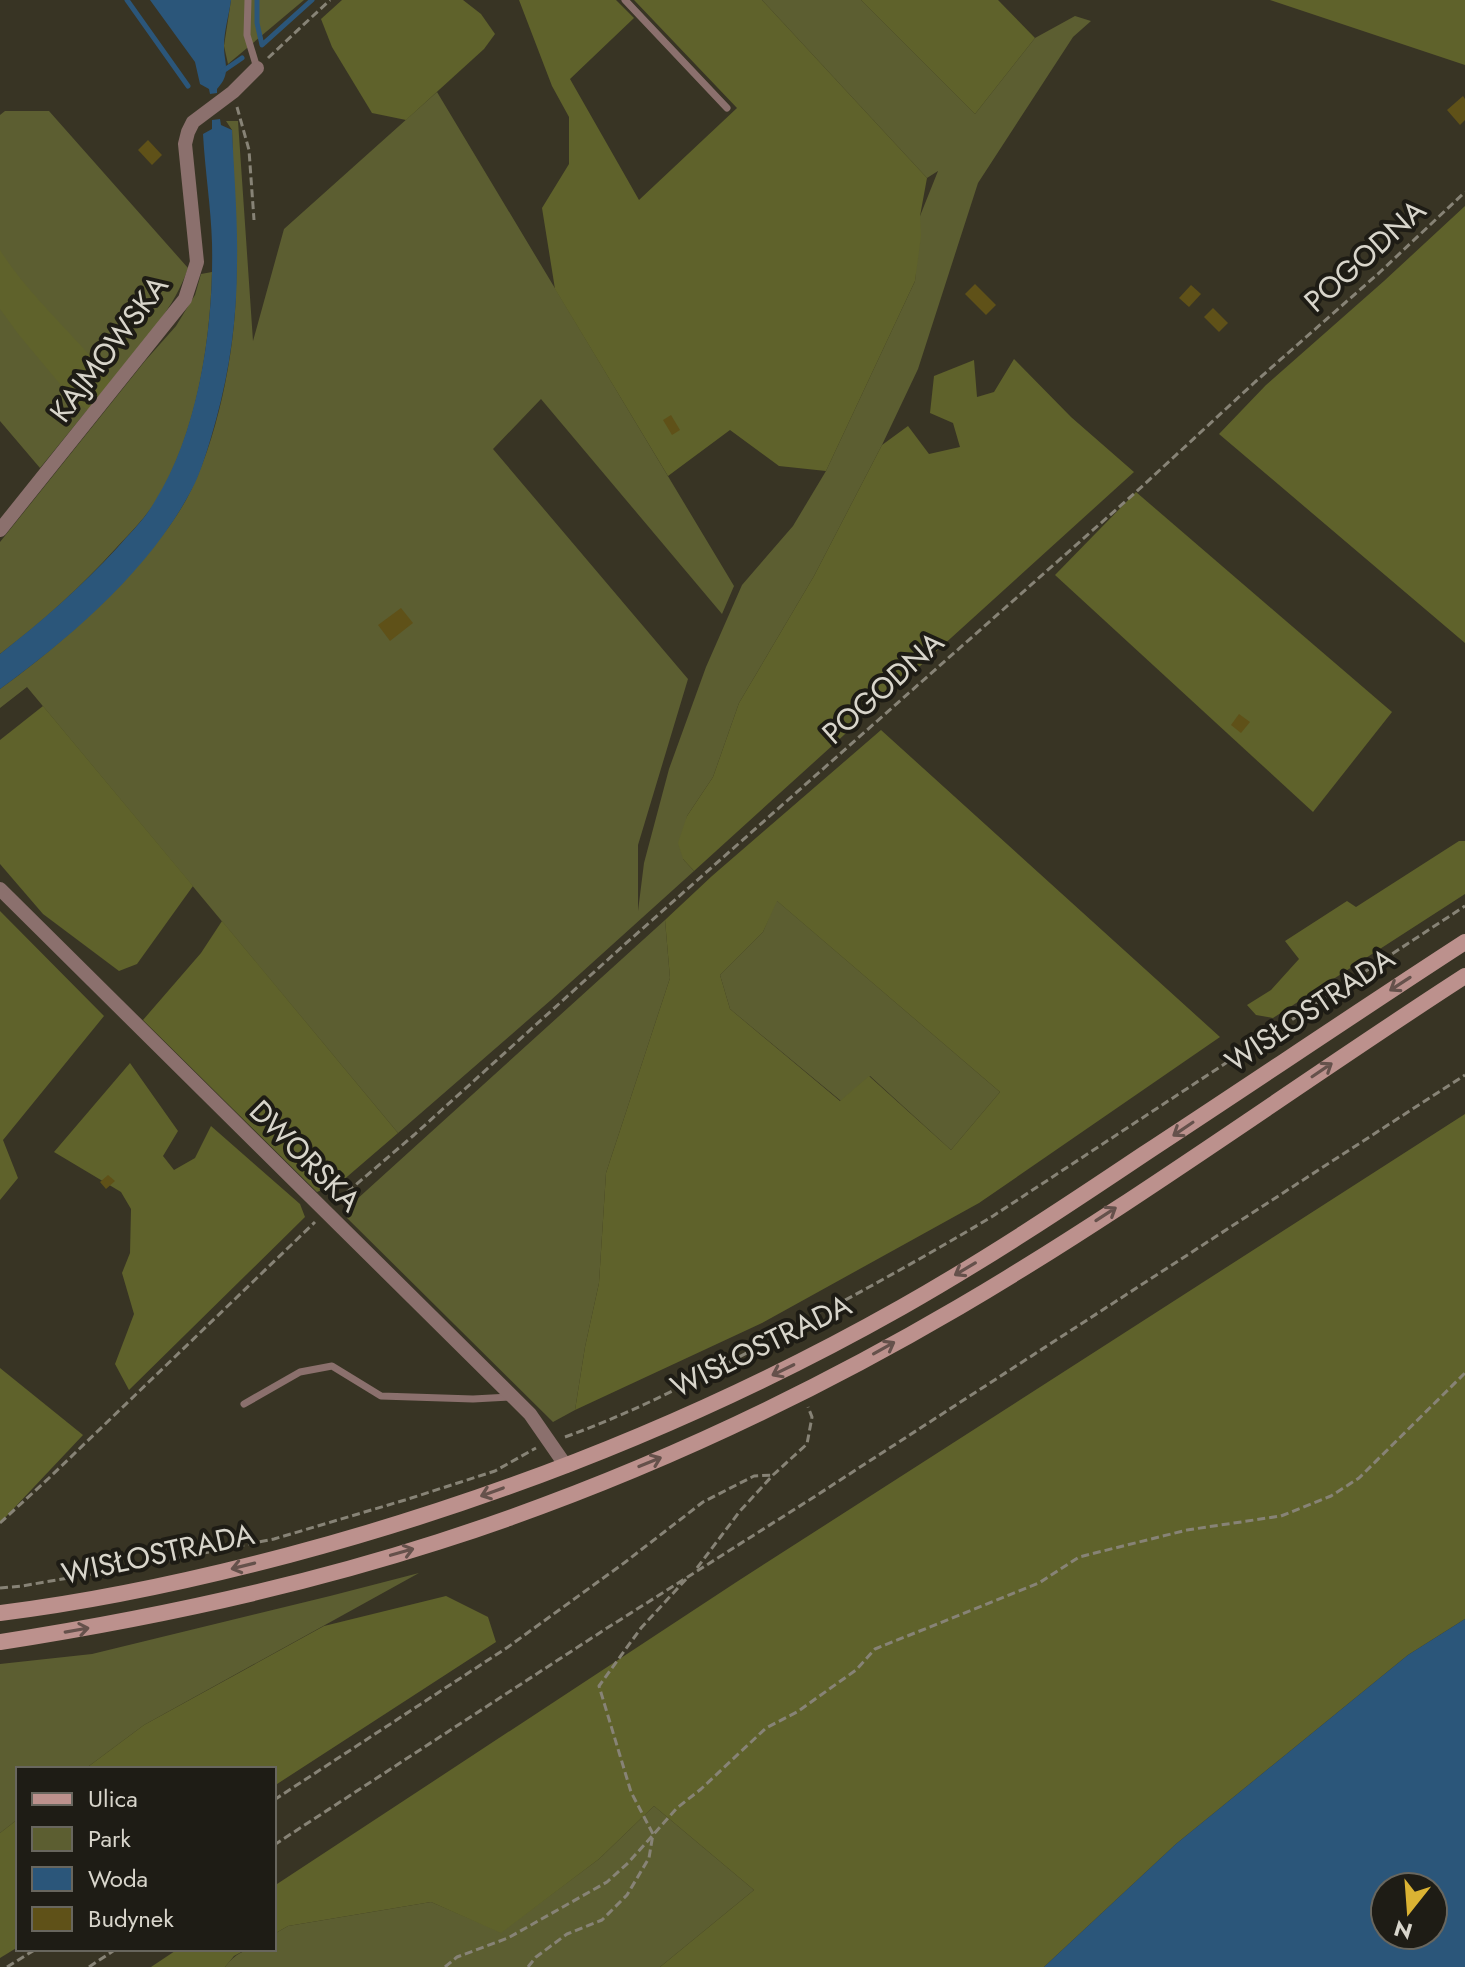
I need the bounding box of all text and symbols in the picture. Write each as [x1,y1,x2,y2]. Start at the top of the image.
street label: POGODNA [1294,189,1435,322]
street label: KAJMOWSKA [39,266,178,431]
street label: POGODNA [812,621,953,754]
street label: WISŁOSTRADA [1216,937,1403,1082]
one-way arrow [1389,976,1411,993]
one-way arrow [1311,1062,1333,1078]
street label: DWORSKA [240,1090,371,1221]
one-way arrow [1173,1120,1195,1137]
one-way arrow [1094,1206,1117,1222]
one-way arrow [954,1261,977,1277]
street label: WISŁOSTRADA [663,1283,858,1408]
one-way arrow [871,1340,895,1356]
one-way arrow [771,1363,795,1378]
one-way arrow [637,1454,662,1468]
one-way arrow [480,1486,505,1501]
street label: WISŁOSTRADA [58,1512,258,1595]
one-way arrow [389,1544,415,1559]
one-way arrow [231,1560,257,1575]
one-way arrow [64,1621,89,1636]
legend [16,1767,276,1951]
text: Ulica [88,1781,138,1816]
text: Park [88,1821,131,1856]
text: Woda [88,1861,148,1896]
north arrow [1369,1871,1449,1951]
text: Budynek [88,1901,174,1936]
text: N [1390,1912,1416,1948]

